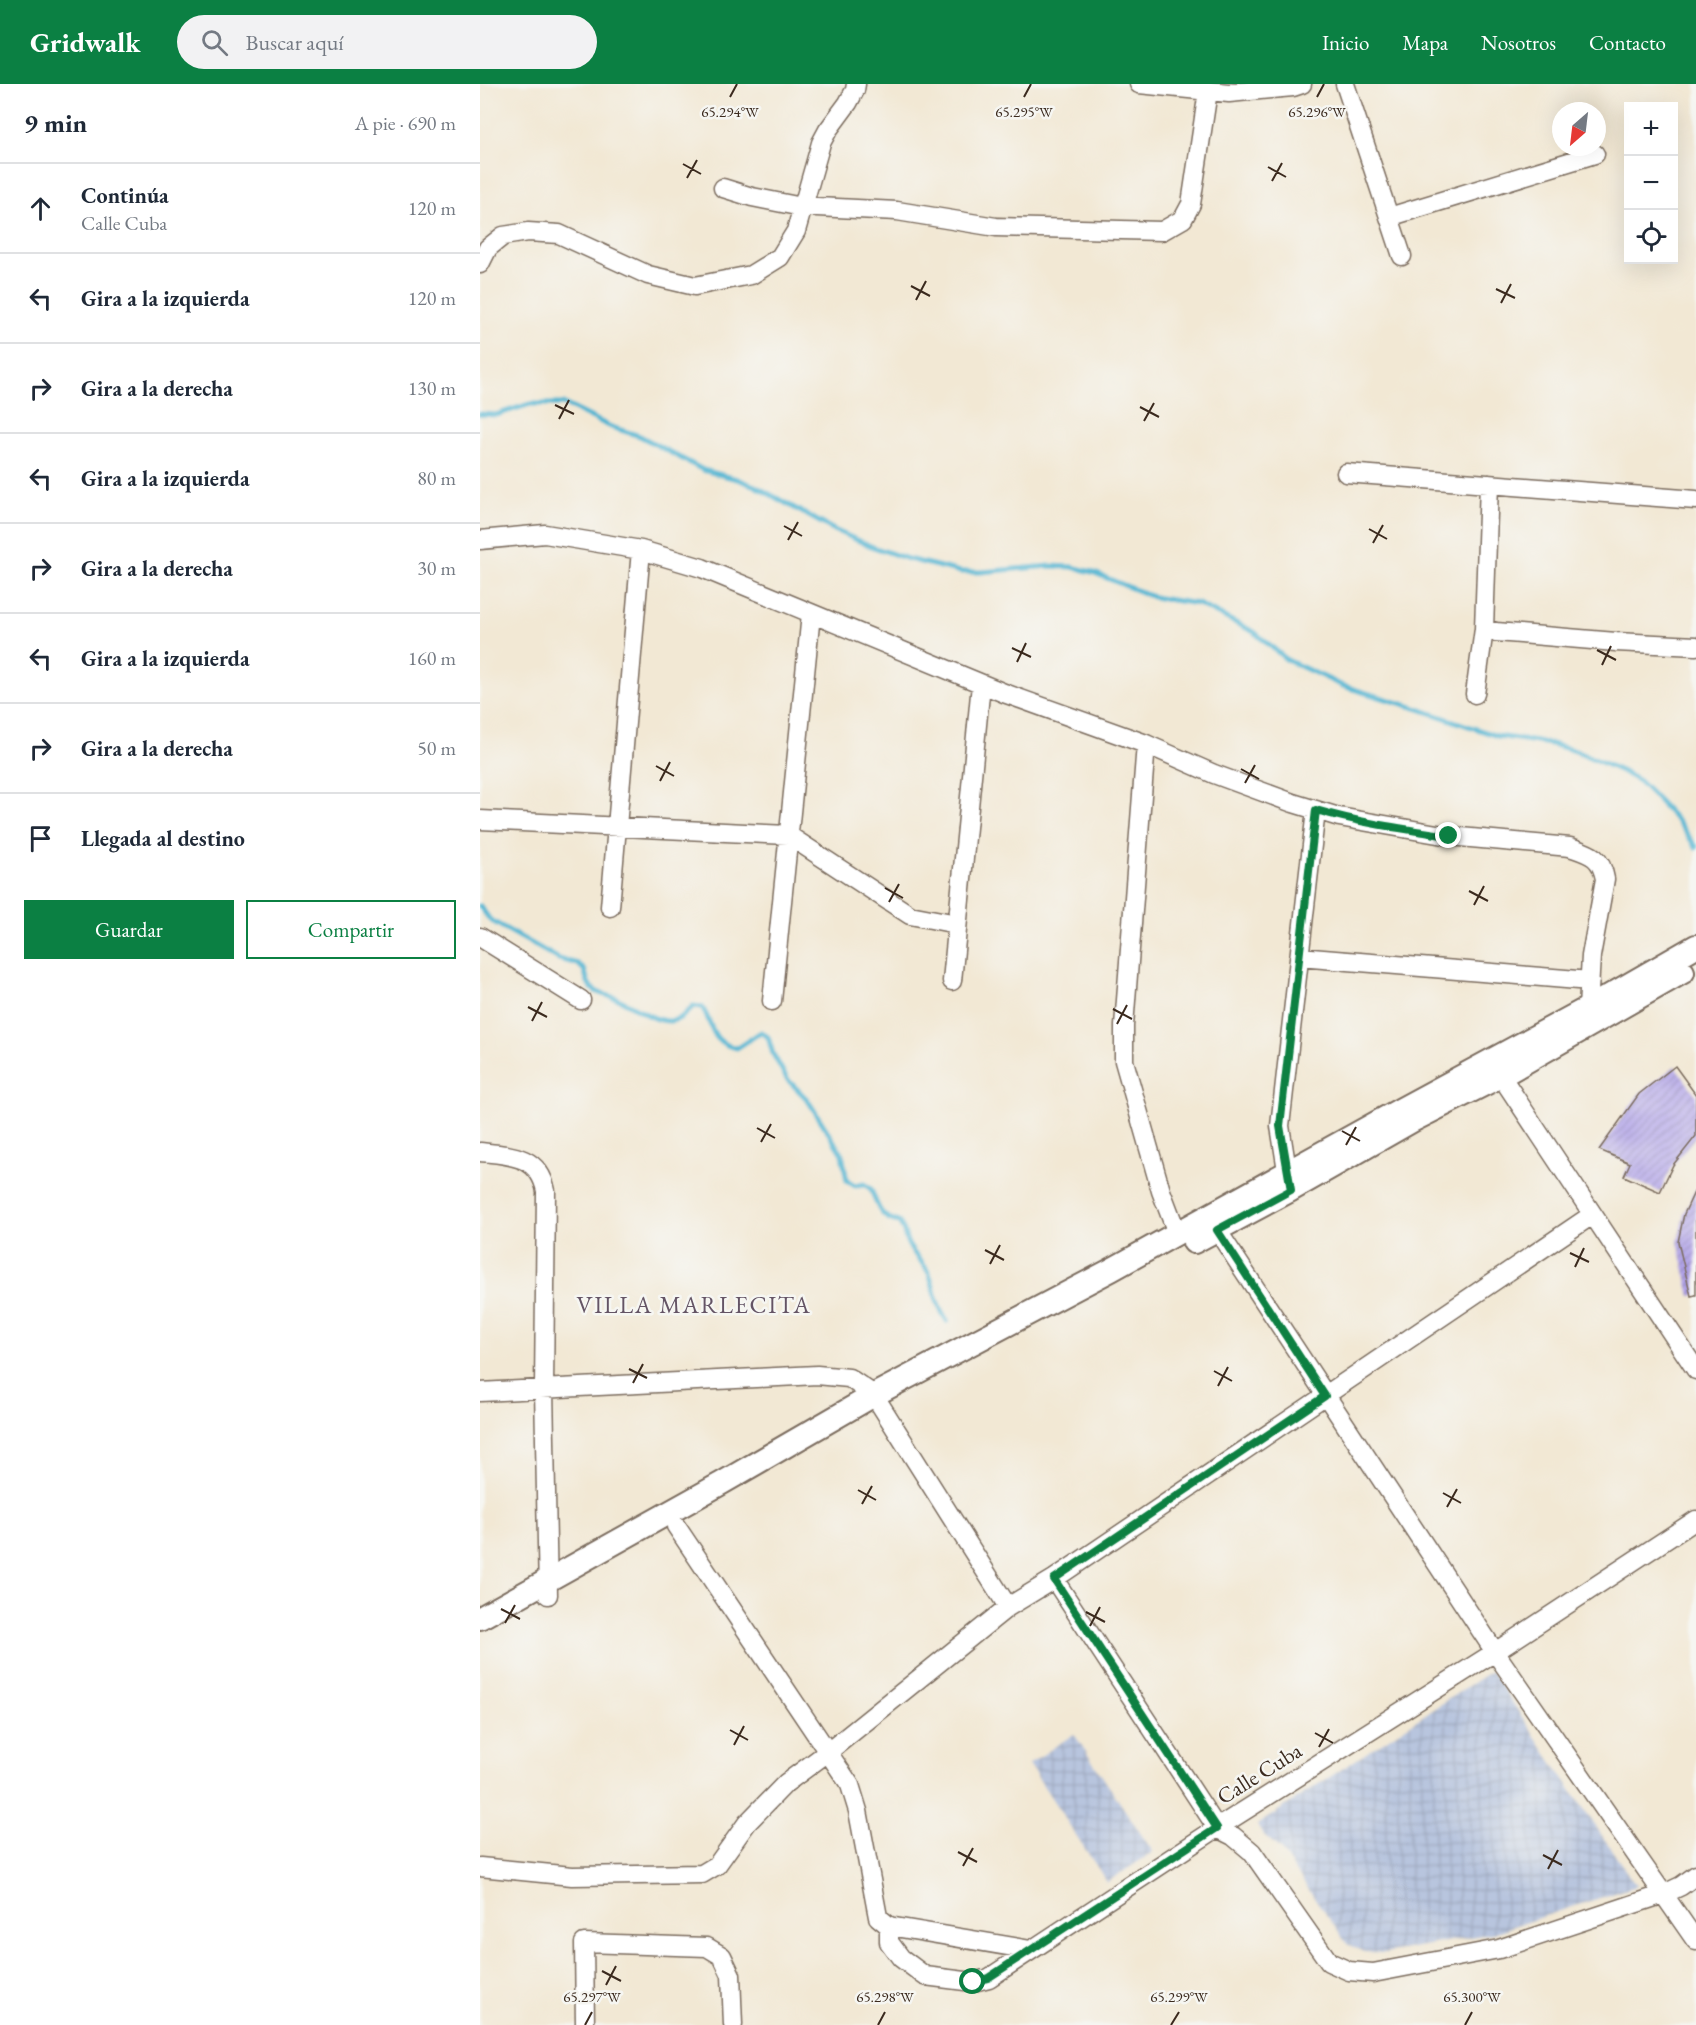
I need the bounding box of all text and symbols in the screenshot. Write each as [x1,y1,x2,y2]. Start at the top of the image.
search box [177,15,597,69]
text: Gridwalk [30,24,141,60]
icon: search [198,26,231,59]
text: Buscar aquí [246,28,344,57]
text: Inicio [1322,29,1369,56]
text: Mapa [1402,29,1448,56]
text: Nosotros [1481,29,1556,56]
text: Contacto [1589,29,1666,56]
text: 65.294°W [701,102,759,121]
text: 65.295°W [995,102,1053,121]
text: 65.296°W [1288,102,1346,121]
north arrow [1552,102,1606,156]
map controls [1624,102,1678,264]
button: + [1624,102,1678,156]
text: 9 min [24,106,87,140]
text: A pie · 690 m [355,110,456,136]
button: − [1624,156,1678,210]
text: Continúa [81,181,169,210]
icon: ahead [24,192,57,225]
text: 120 m [408,195,456,221]
text: Calle Cuba [81,210,167,236]
button: locate [1624,210,1678,264]
icon: left [24,282,57,315]
text: Gira a la izquierda [81,284,250,313]
text: 120 m [408,285,456,311]
icon: right [24,372,57,405]
text: Gira a la derecha [81,374,233,403]
text: 130 m [408,375,456,401]
icon: left [24,462,57,495]
text: Gira a la izquierda [81,464,250,493]
text: 80 m [417,465,456,491]
icon: right [24,552,57,585]
text: Gira a la derecha [81,554,233,583]
text: 30 m [417,555,456,581]
icon: left [24,642,57,675]
text: Gira a la izquierda [81,644,250,673]
text: 160 m [408,645,456,671]
icon: right [24,732,57,765]
text: Gira a la derecha [81,734,233,763]
text: 50 m [417,735,456,761]
icon: arrive [24,822,57,855]
route end [1435,822,1461,848]
text: Llegada al destino [81,824,245,853]
button: Guardar [24,900,234,959]
button: Compartir [246,900,456,959]
district label: VILLA MARLECITA [577,1289,811,1320]
street label: Calle Cuba [1211,1736,1307,1811]
route start [959,1968,985,1994]
text: 65.297°W [563,1987,621,2006]
text: 65.298°W [856,1987,914,2006]
text: 65.299°W [1150,1987,1208,2006]
text: 65.300°W [1443,1987,1501,2006]

